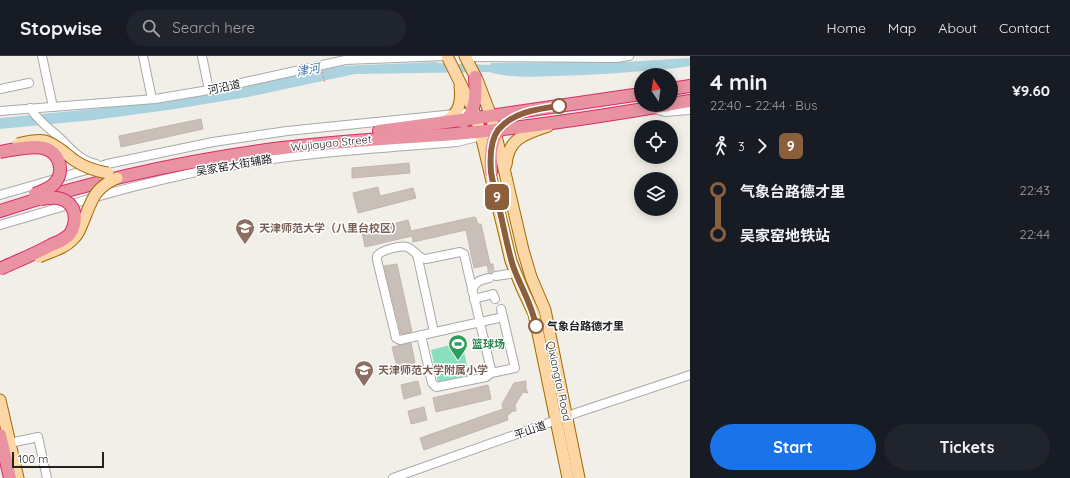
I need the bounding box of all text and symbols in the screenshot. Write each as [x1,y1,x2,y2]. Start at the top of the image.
search box [126,10,406,46]
text: Stopwise [20,16,102,40]
icon: search [140,17,162,39]
text: Search here [172,18,255,37]
text: Home [827,19,866,37]
text: Map [888,19,916,37]
text: About [938,19,977,37]
text: Contact [999,19,1050,37]
water label: 津河 [295,59,323,79]
north arrow [634,68,678,112]
map controls [634,68,678,216]
text: 4 min [710,68,768,96]
street label: 河沿道 [206,77,242,97]
text: ¥9.60 [1012,81,1050,100]
text: 22:40 – 22:44 · Bus [710,97,817,113]
unlabelled marker [551,98,567,114]
button: locate [634,120,678,164]
street label: Wujiayao Street [290,132,372,154]
icon: walk [710,135,732,157]
icon: forward [751,135,773,157]
text: 9 [787,137,795,155]
text: 3 [738,138,745,154]
street label: 吴家窑大街辅路 [195,151,273,179]
button: layers [634,172,678,216]
text: 气象台路德才里 [740,182,845,201]
text: 22:43 [1020,182,1050,198]
line badge: 9 [484,184,510,210]
text: 9 [493,188,501,206]
school or university icon: 天津师范大学（八里台校区） [234,217,256,245]
place label: 天津师范大学（八里台校区） [259,221,402,235]
text: 吴家窑地铁站 [740,226,830,245]
text: 22:44 [1019,226,1050,242]
marker: 气象台路德才里 [528,318,544,334]
place label: 气象台路德才里 [547,319,624,333]
sports icon: 篮球场 [447,333,469,361]
place label: 篮球场 [472,337,505,351]
street label: Qixiangtai Road [544,340,574,422]
school or university icon: 天津师范大学附属小学 [353,359,375,387]
place label: 天津师范大学附属小学 [378,363,488,377]
street label: 平山道 [512,418,548,442]
button: Start [710,424,876,470]
button: Tickets [884,424,1050,470]
scale bar [12,450,104,469]
text: 100 m [18,452,48,466]

